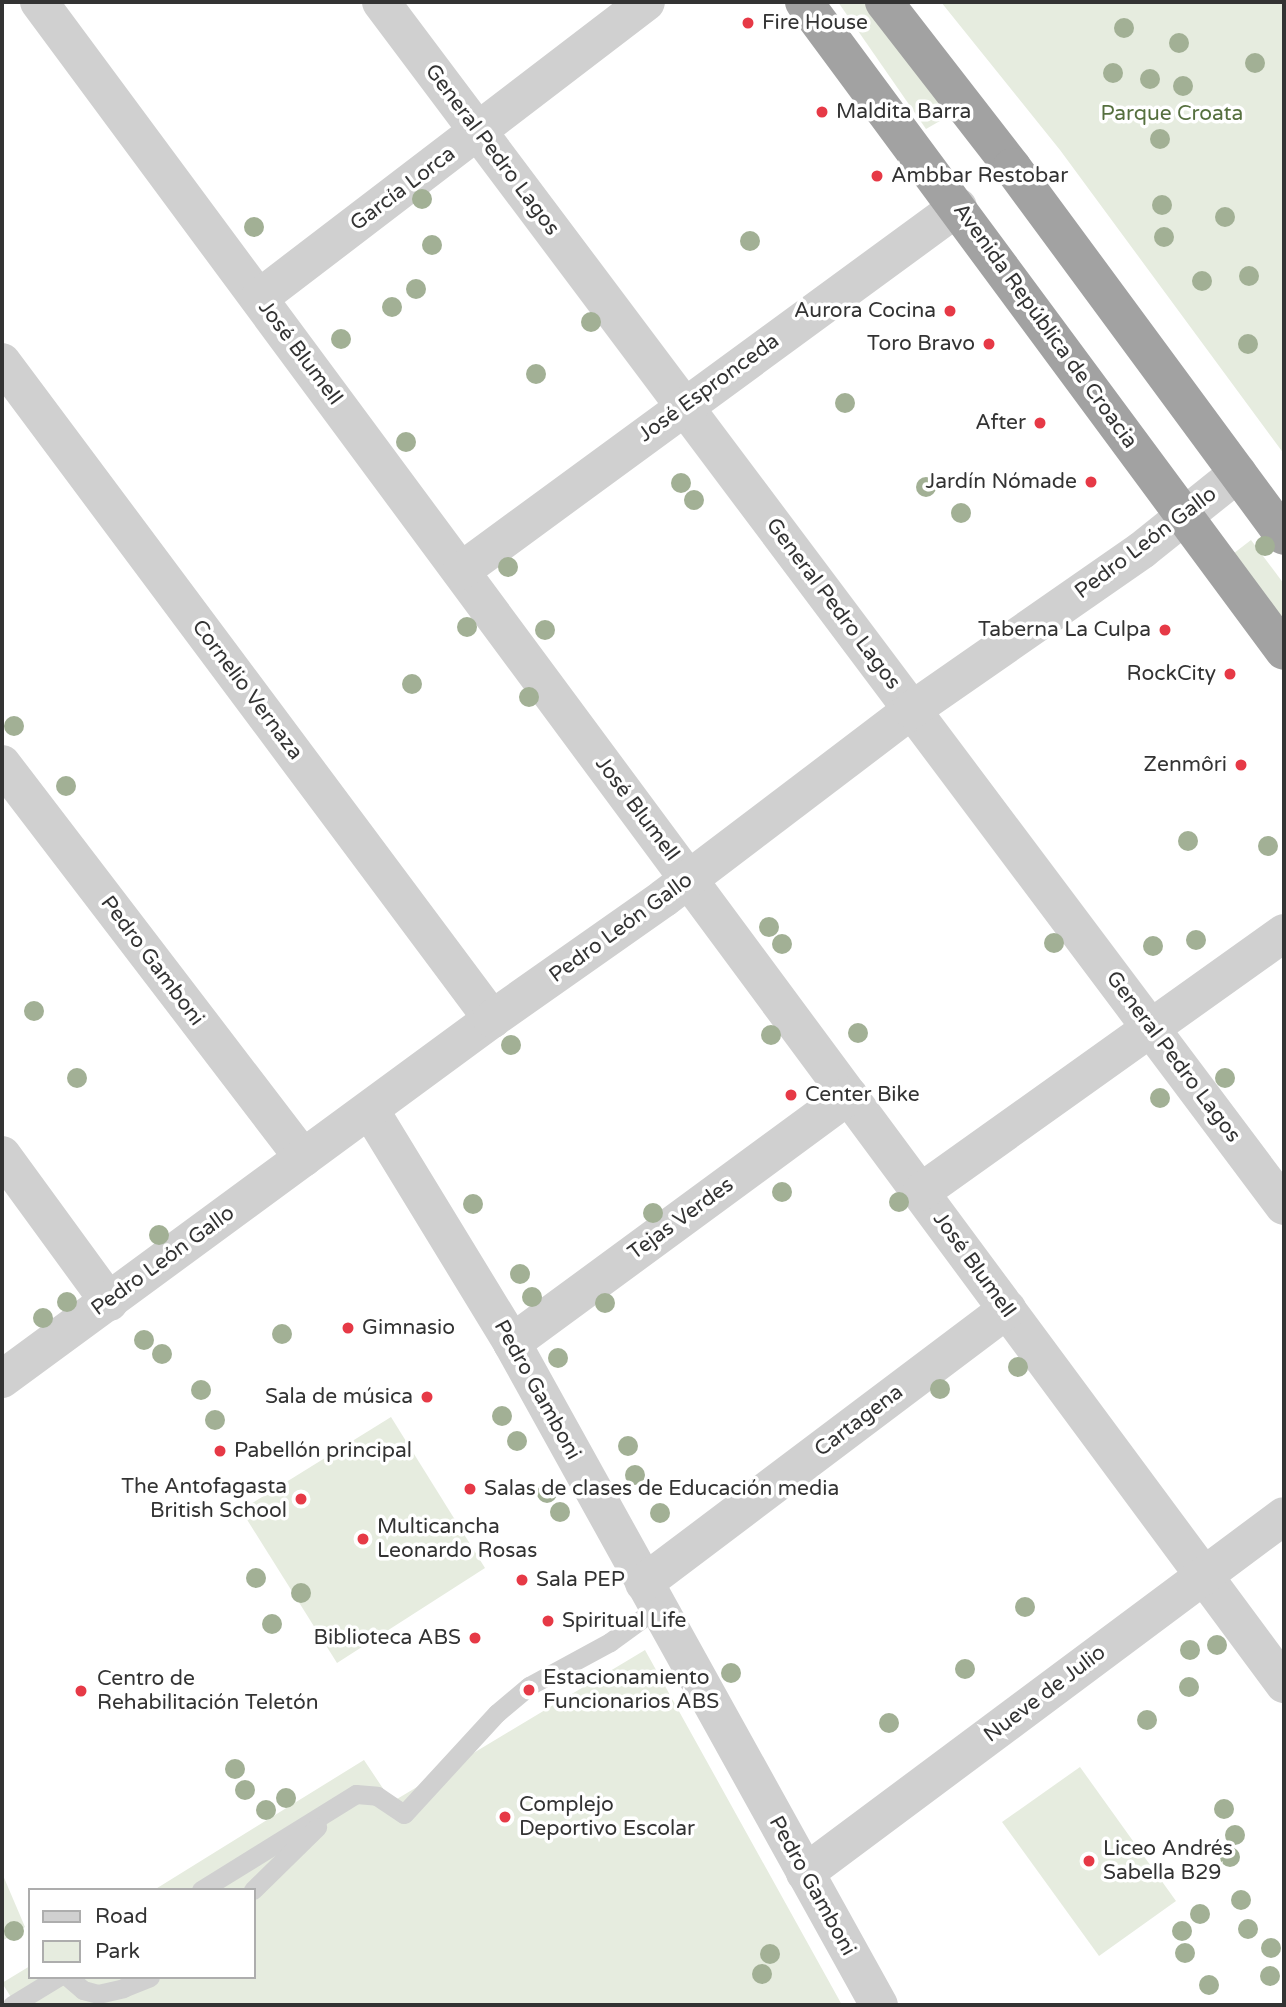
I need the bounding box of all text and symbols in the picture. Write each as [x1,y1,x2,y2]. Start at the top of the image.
place label: Fire House [762,10,868,36]
marker: Fire House [740,15,756,31]
street label: General Pedro Lagos [419,59,565,241]
place label: Maldita Barra [836,99,971,125]
park label: Parque Croata [1101,101,1243,127]
marker: Maldita Barra [814,104,830,120]
street label: García Lorca [346,141,460,237]
place label: Ambbar Restobar [891,163,1068,189]
marker: Ambbar Restobar [869,168,885,184]
street label: Avenida República de Croacia [948,198,1142,454]
street label: José Blumell [253,296,347,410]
place label: Aurora Cocina [794,298,936,324]
marker: Aurora Cocina [942,303,958,319]
street label: José Espronceda [634,328,784,448]
place label: Toro Bravo [867,331,975,357]
marker: Toro Bravo [981,336,997,352]
place label: After [975,410,1026,436]
marker: After [1032,415,1048,431]
place label: Jardín Nómade [925,469,1077,495]
marker: Jardín Nómade [1083,474,1099,490]
street label: Pedro León Gallo [1070,482,1222,604]
street label: General Pedro Lagos [760,513,906,695]
street label: Cornelio Vernaza [186,615,308,765]
place label: Taberna La Culpa [978,617,1151,643]
marker: Taberna La Culpa [1157,622,1173,638]
place label: RockCity [1127,661,1216,687]
marker: RockCity [1222,666,1238,682]
street label: José Blumell [590,752,684,866]
place label: Zenmôri [1144,752,1227,778]
marker: Zenmôri [1233,757,1249,773]
street label: Pedro León Gallo [544,868,698,988]
street label: Pedro Gamboni [95,891,209,1031]
street label: General Pedro Lagos [1100,966,1246,1148]
place label: Center Bike [805,1082,920,1108]
marker: Center Bike [783,1087,799,1103]
street label: Tejas Verdes [623,1172,739,1266]
street label: Pedro León Gallo [86,1201,240,1321]
street label: José Blumell [927,1207,1021,1323]
place label: Gimnasio [362,1315,455,1341]
street label: Pedro Gamboni [488,1316,586,1464]
marker: Gimnasio [340,1320,356,1336]
street label: Cartagena [810,1380,908,1462]
place label: Sala de música [265,1384,413,1410]
marker: Sala de música [419,1389,435,1405]
place label: Pabellón principal [234,1438,412,1464]
marker: Pabellón principal [212,1443,228,1459]
place label: The Antofagasta British School [121,1474,287,1524]
place label: Salas de clases de Educación media [484,1476,839,1502]
marker: Salas de clases de Educación media [462,1481,478,1497]
marker: The Antofagasta British School [293,1491,309,1507]
place label: Multicancha Leonardo Rosas [377,1514,537,1564]
marker: Multicancha Leonardo Rosas [355,1531,371,1547]
place label: Sala PEP [536,1567,625,1593]
marker: Sala PEP [514,1572,530,1588]
place label: Spiritual Life [562,1608,686,1634]
marker: Spiritual Life [540,1613,556,1629]
place label: Biblioteca ABS [314,1625,461,1651]
marker: Biblioteca ABS [467,1630,483,1646]
street label: Nueve de Julio [979,1640,1111,1748]
place label: Estacionamiento Funcionarios ABS [543,1665,719,1715]
place label: Centro de Rehabilitación Teletón [97,1666,319,1716]
marker: Centro de Rehabilitación Teletón [71,1681,91,1701]
marker: Estacionamiento Funcionarios ABS [521,1682,537,1698]
place label: Complejo Deportivo Escolar [519,1792,695,1842]
marker: Complejo Deportivo Escolar [497,1809,513,1825]
street label: Pedro Gamboni [763,1812,861,1960]
place label: Liceo Andrés Sabella B29 [1103,1836,1233,1886]
marker: Liceo Andrés Sabella B29 [1081,1853,1097,1869]
legend [28,1888,256,1979]
text: Road [95,1904,148,1929]
text: Park [95,1939,140,1964]

